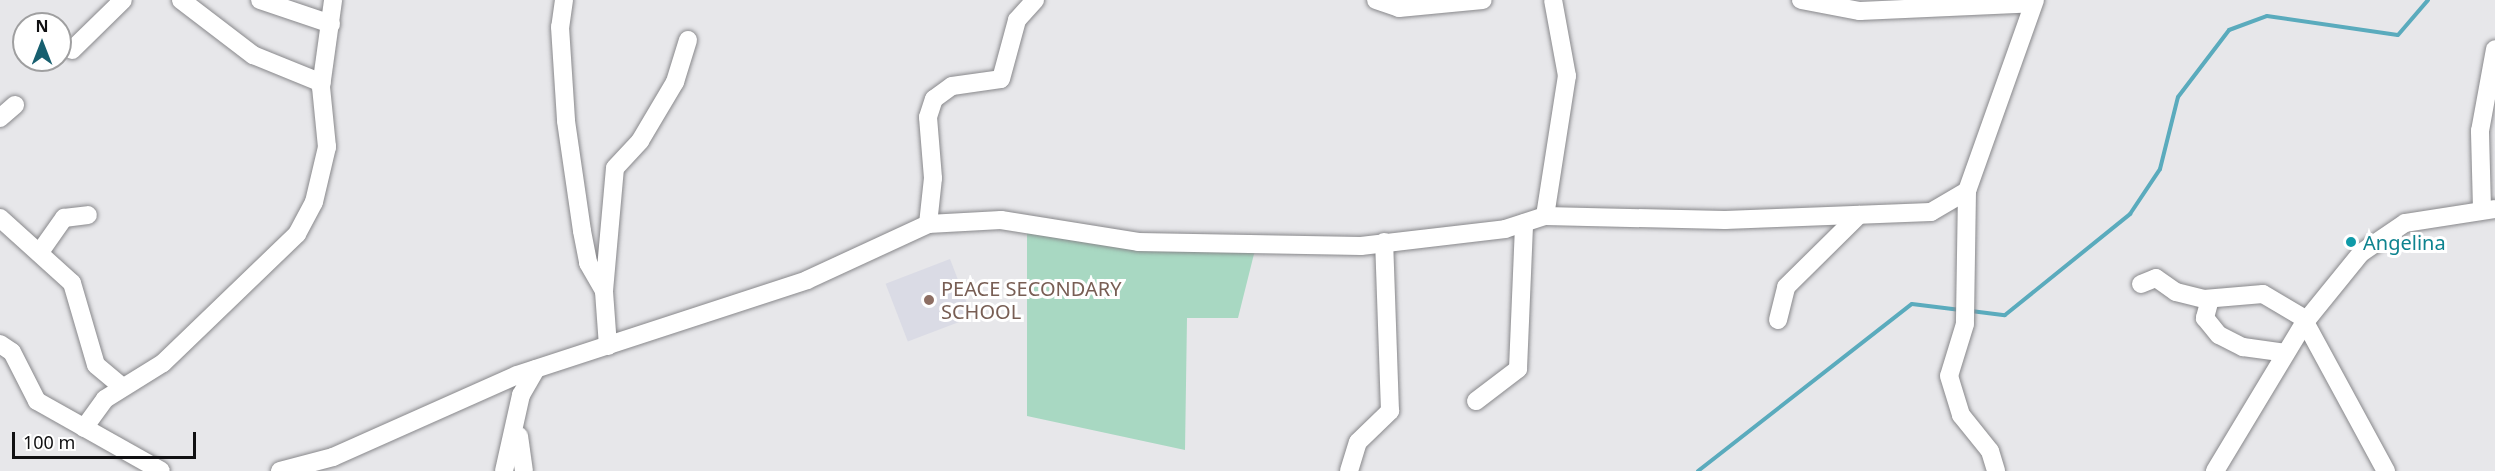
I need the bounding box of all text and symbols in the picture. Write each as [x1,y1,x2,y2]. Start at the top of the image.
north arrow [12,12,72,72]
text: N [35,15,49,37]
place label: Angelina [2363,230,2446,254]
marker: Angelina [2344,235,2358,249]
place label: PEACE SECONDARY SCHOOL [941,276,1121,323]
marker: PEACE SECONDARY SCHOOL [922,293,936,307]
scale bar [15,420,200,458]
text: 100 m [23,430,75,454]

